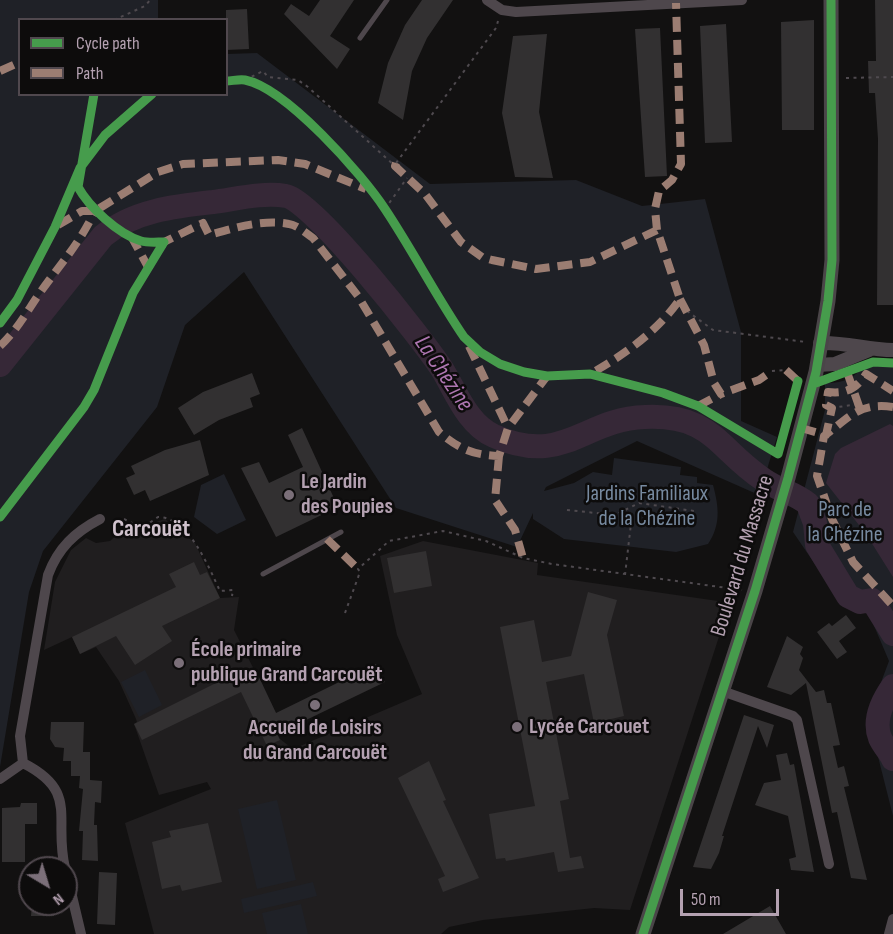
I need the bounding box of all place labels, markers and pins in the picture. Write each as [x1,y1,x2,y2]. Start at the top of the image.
place label: Le Jardin des Poupies [301,469,393,520]
marker: Le Jardin des Poupies [282,488,296,502]
place label: École primaire publique Grand Carcouët [191,637,382,688]
marker: École primaire publique Grand Carcouët [172,656,186,670]
marker: Accueil de Loisirs du Grand Carcouët [308,698,322,712]
place label: Lycée Carcouet [529,714,649,740]
place label: Accueil de Loisirs du Grand Carcouët [243,715,387,766]
marker: Lycée Carcouet [510,720,524,734]

